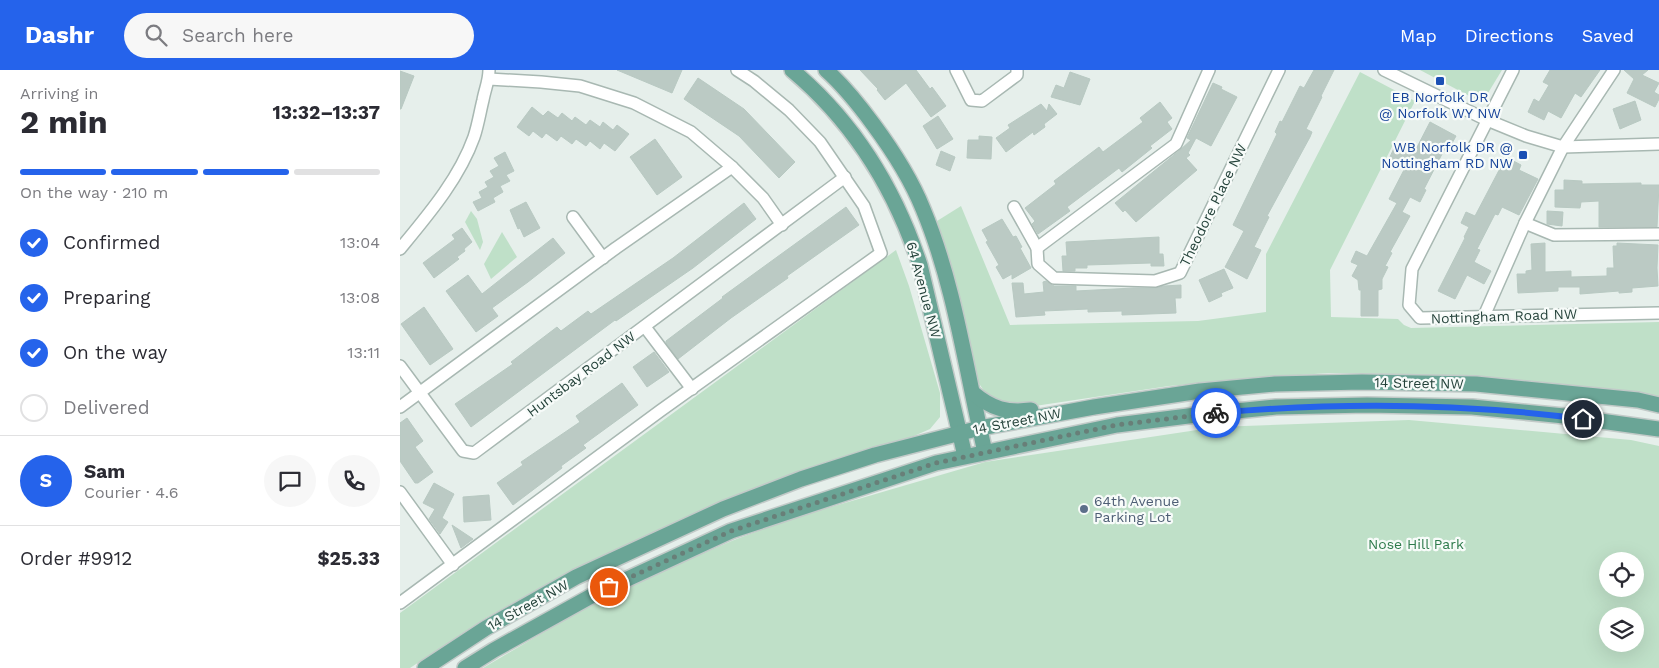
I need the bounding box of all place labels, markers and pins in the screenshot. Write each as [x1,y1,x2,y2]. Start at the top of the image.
marker: EB Norfolk DR @ Norfolk WY NW [1434,75,1446,87]
place label: EB Norfolk DR @ Norfolk WY NW [1379,89,1501,121]
place label: WB Norfolk DR @ Nottingham RD NW [1381,139,1513,171]
marker: WB Norfolk DR @ Nottingham RD NW [1517,149,1529,161]
pin [1562,398,1604,440]
place label: 64th Avenue Parking Lot [1094,493,1179,525]
marker: 64th Avenue Parking Lot [1078,503,1090,515]
pin [588,566,630,608]

